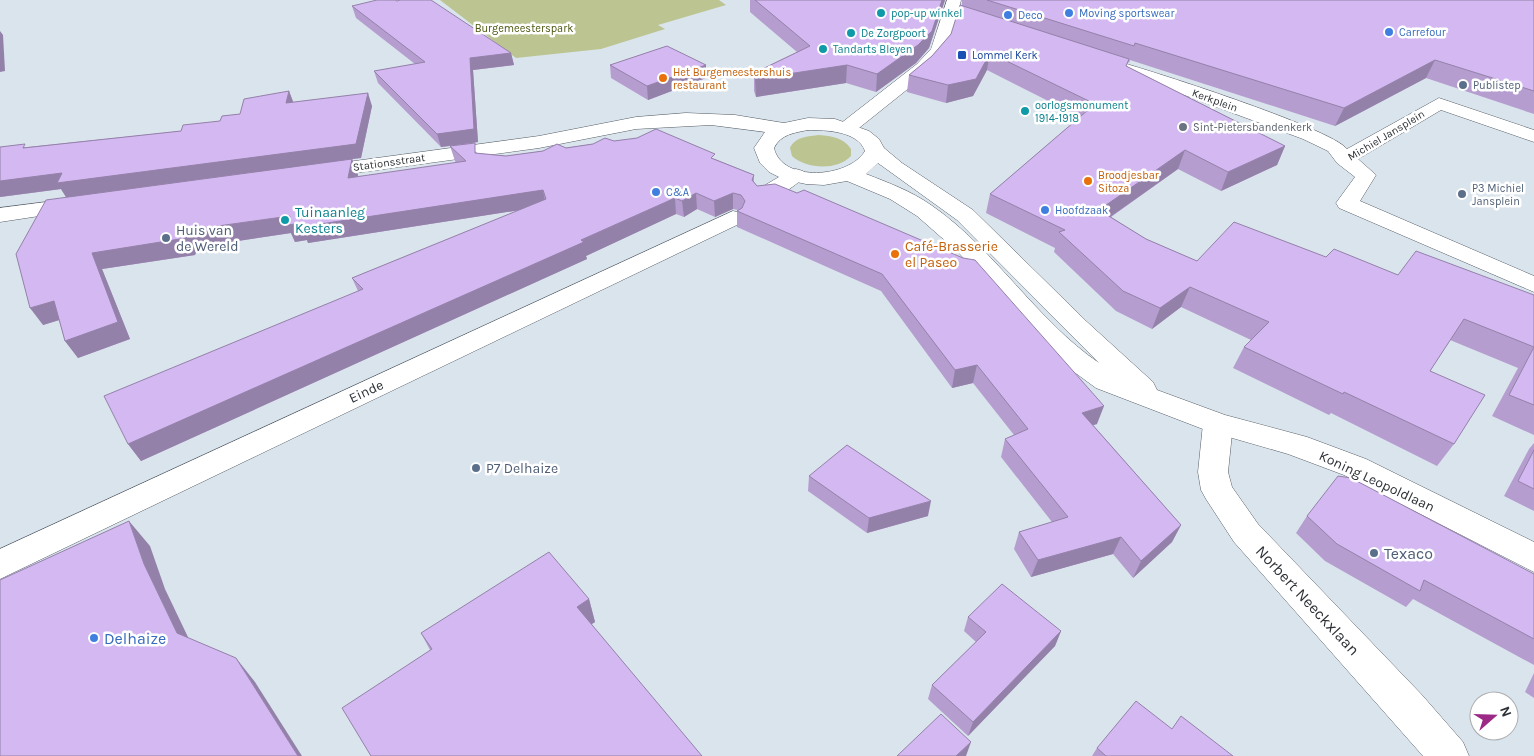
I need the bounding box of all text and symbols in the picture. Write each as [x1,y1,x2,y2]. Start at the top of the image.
marker: pop-up winkel [875,7,887,19]
place label: pop-up winkel [891,7,962,20]
marker: Moving sportswear [1063,7,1075,19]
place label: Moving sportswear [1079,7,1174,20]
marker: Deco [1002,9,1014,21]
place label: Deco [1018,9,1043,22]
park label: Burgemeesterspark [475,22,573,35]
marker: Carrefour [1383,26,1395,38]
place label: Carrefour [1399,26,1446,39]
marker: De Zorgpoort [845,27,857,39]
place label: De Zorgpoort [861,27,926,40]
marker: Tandarts Bleyen [817,43,829,55]
place label: Tandarts Bleyen [833,43,912,56]
marker: Lommel Kerk [956,49,968,61]
place label: Lommel Kerk [972,49,1038,62]
place label: Het Burgemeestershuis restaurant [673,66,791,92]
marker: Het Burgemeestershuis restaurant [657,72,669,84]
marker: Publistep [1457,79,1469,91]
place label: Publistep [1473,79,1521,92]
street label: Kerkplein [1190,86,1239,115]
place label: oorlogsmonument 1914-1918 [1035,99,1128,125]
marker: oorlogsmonument 1914-1918 [1019,105,1031,117]
street label: Michiel Jansplein [1345,107,1427,164]
marker: Sint-Pietersbandenkerk [1177,121,1189,133]
place label: Sint-Pietersbandenkerk [1193,121,1312,134]
street label: Stationsstraat [352,151,426,174]
place label: Broodjesbar Sitoza [1098,169,1159,195]
marker: Broodjesbar Sitoza [1082,175,1094,187]
place label: P3 Michiel Jansplein [1472,182,1524,208]
marker: C&A [650,186,662,198]
place label: C&A [666,186,690,199]
marker: P3 Michiel Jansplein [1456,188,1468,200]
place label: Tuinaanleg Kesters [295,204,365,237]
marker: Hoofdzaak [1039,204,1051,216]
place label: Hoofdzaak [1055,204,1108,217]
marker: Tuinaanleg Kesters [279,214,291,226]
place label: Huis van de Wereld [176,222,239,255]
marker: Huis van de Wereld [160,232,172,244]
place label: Café-Brasserie el Paseo [905,238,998,271]
marker: Café-Brasserie el Paseo [889,248,901,260]
street label: Einde [346,376,386,407]
street label: Koning Leopoldlaan [1316,447,1437,516]
place label: P7 Delhaize [486,460,558,477]
marker: P7 Delhaize [470,462,482,474]
street label: Norbert Neeckxlaan [1252,541,1363,659]
place label: Texaco [1384,544,1433,563]
marker: Texaco [1368,547,1380,559]
place label: Delhaize [104,629,166,648]
marker: Delhaize [88,632,100,644]
north arrow [1469,691,1519,741]
text: N [1496,704,1515,719]

